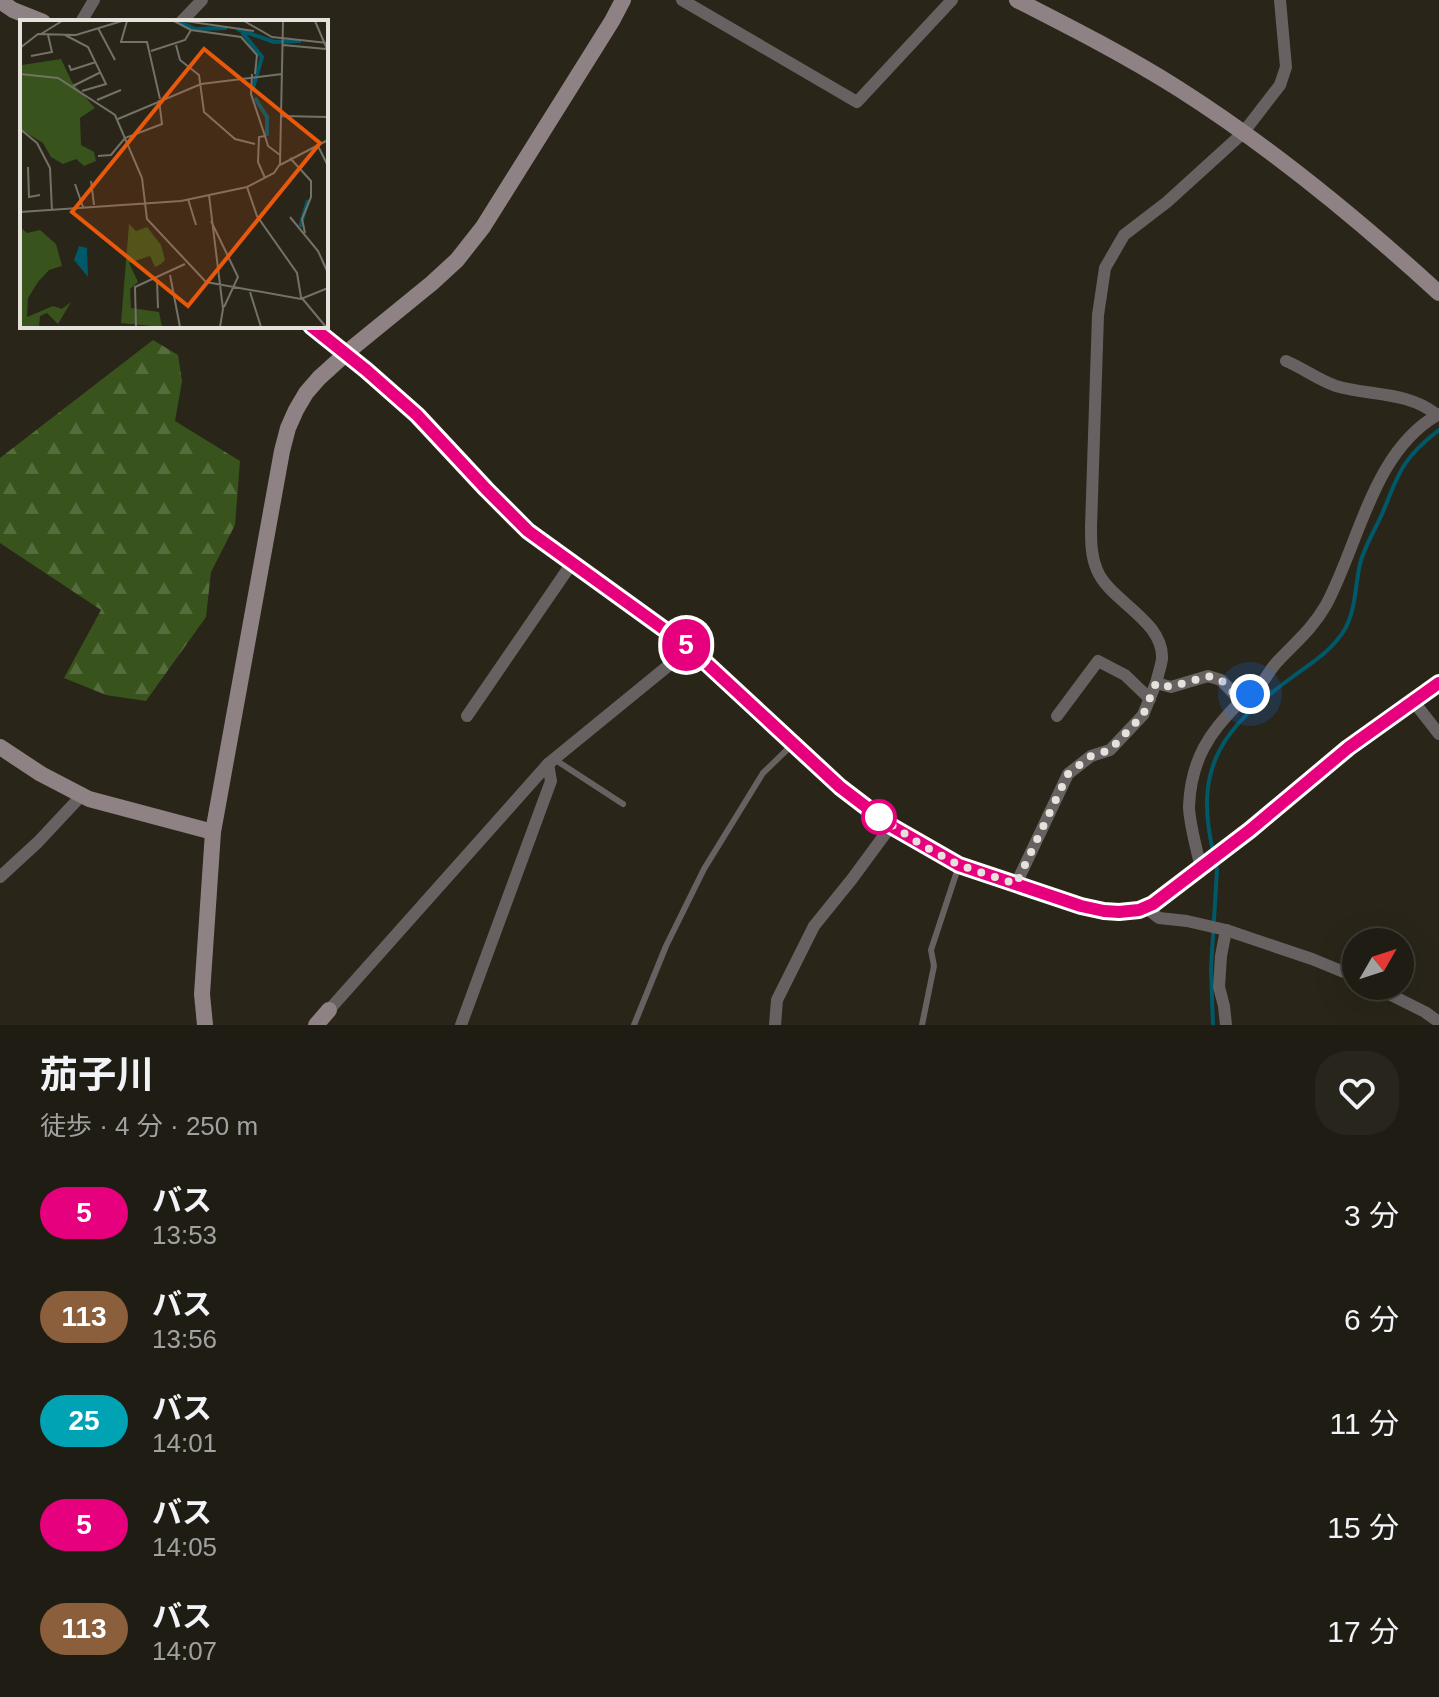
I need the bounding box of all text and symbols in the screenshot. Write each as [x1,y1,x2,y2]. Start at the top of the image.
inset map [20,20,328,328]
line badge: 5 [660,619,712,671]
text: 5 [678,629,694,660]
your location [1230,674,1270,714]
unlabelled marker [862,800,896,834]
north arrow [1342,928,1414,1000]
map controls [1342,928,1414,1000]
button: heart [1315,1051,1399,1135]
text: 茄子川 [40,1054,154,1096]
text: 徒歩 · 4 分 · 250 m [40,1111,258,1141]
text: バス [152,1184,212,1217]
text: 5 [76,1197,92,1228]
text: 3 分 [1344,1199,1399,1232]
text: 13:53 [152,1220,217,1250]
text: バス [152,1288,212,1321]
text: 113 [61,1301,107,1332]
text: 6 分 [1344,1303,1399,1336]
text: 13:56 [152,1324,217,1354]
text: バス [152,1392,212,1425]
text: 25 [68,1405,100,1436]
text: 11 分 [1330,1407,1399,1440]
text: 14:01 [152,1428,217,1458]
text: バス [152,1496,212,1529]
text: 5 [76,1509,92,1540]
text: 15 分 [1327,1511,1399,1544]
text: 14:05 [152,1532,217,1562]
text: バス [152,1600,212,1633]
text: 113 [61,1613,107,1644]
text: 17 分 [1327,1615,1399,1648]
text: 14:07 [152,1636,217,1666]

